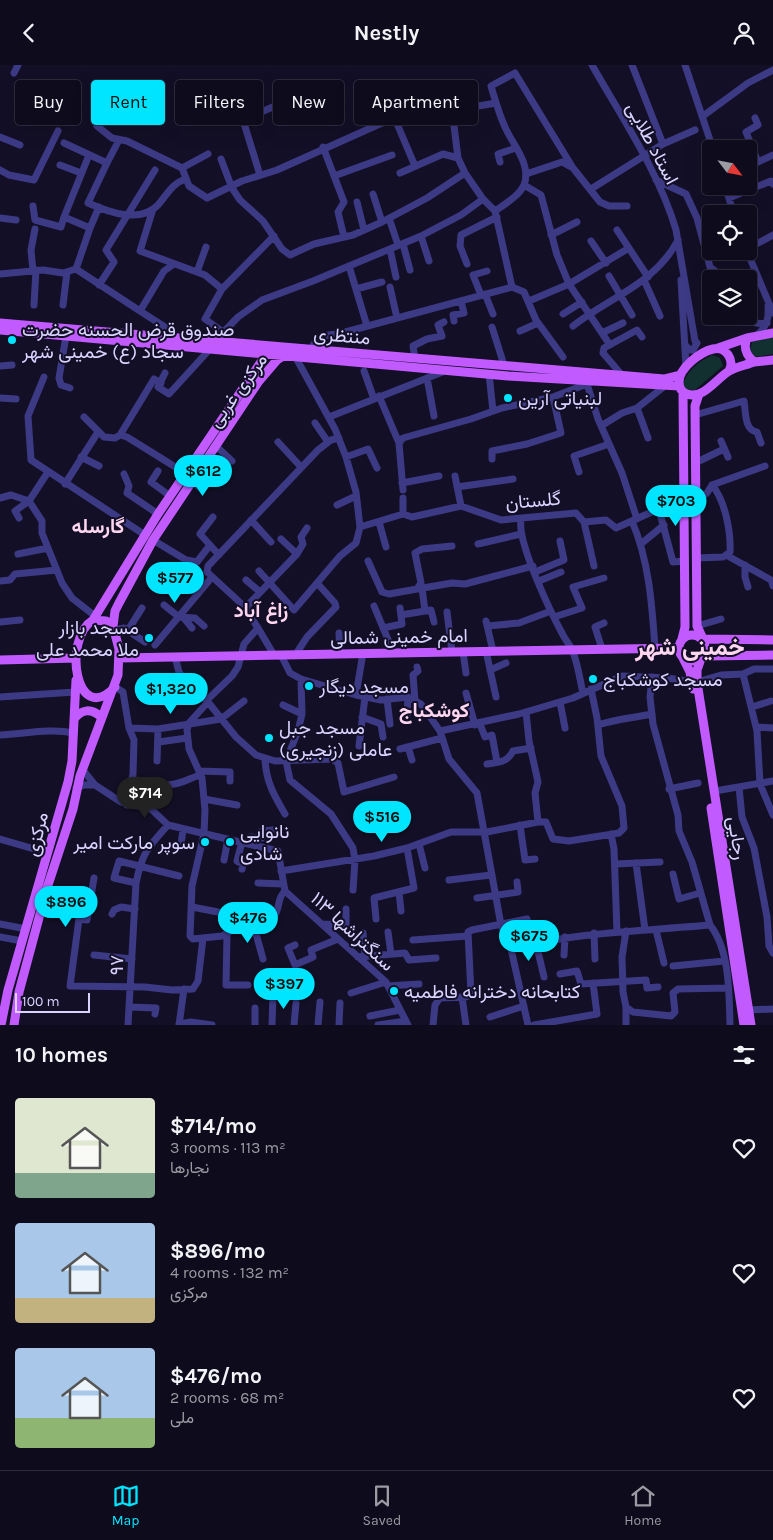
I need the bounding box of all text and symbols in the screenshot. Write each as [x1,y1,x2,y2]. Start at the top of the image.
icon: back [15,19,43,47]
icon: person [730,19,758,47]
text: Nestly [354,20,419,46]
chip: Buy [15,80,81,125]
chip: Rent [91,80,165,125]
chip: Filters [175,80,263,125]
chip: New [273,80,344,125]
chip: Apartment [354,80,478,125]
street label: استاد طلایی [621,99,683,188]
north arrow [702,140,758,195]
map controls [702,140,757,325]
button: locate [702,205,757,260]
button: layers [702,270,757,325]
place label: صندوق قرض الحسنه حضرت سجاد (ع) خمینی شهر [21,319,234,364]
street label: منتظری [313,323,371,349]
marker: صندوق قرض الحسنه حضرت سجاد (ع) خمینی شهر [6,334,18,346]
street label: مرکزی غربی [204,349,272,432]
place label: لبنیاتی آرین [518,388,602,410]
marker: لبنیاتی آرین [502,392,514,404]
pin: $612 [173,455,233,497]
text: $612 [185,461,221,480]
pin: $703 [646,485,706,527]
street label: گلستان [504,488,562,514]
text: $703 [656,491,696,510]
district label: گارسله [71,515,125,539]
pin: $577 [145,561,205,604]
text: $577 [157,568,193,587]
district label: زاغ آباد [234,599,288,624]
place label: مسجد بازار ملا محمد علی [36,617,139,661]
street label: امام خمینی شمالی [330,625,468,650]
marker: مسجد بازار ملا محمد علی [143,632,155,644]
district label: خمینی شهر [634,633,745,662]
place label: مسجد کوشکباج [603,669,723,692]
pin: $1,320 [130,673,212,715]
marker: مسجد کوشکباج [587,673,599,685]
place label: مسجد دیگار [318,676,409,698]
text: $1,320 [146,679,196,698]
marker: مسجد دیگار [303,680,315,692]
district label: کوشکباج [399,699,469,724]
place label: مسجد جبل عاملی (زنجیری) [279,717,392,761]
marker: مسجد جبل عاملی (زنجیری) [263,732,275,744]
pin: $714 [115,777,175,819]
text: $714 [128,783,162,802]
pin: $516 [352,801,412,843]
text: $516 [364,807,400,826]
street label: مرکزی [21,810,53,859]
street label: رجایی [723,815,751,861]
place label: نانوایی شادی [240,821,290,865]
place label: سوپر مارکت امیر [72,832,195,856]
marker: سوپر مارکت امیر [199,836,211,848]
marker: نانوایی شادی [224,836,236,848]
pin: $896 [36,885,96,928]
street label: سنگتراشها ۱۱۳ [306,888,399,976]
text: $896 [46,892,86,911]
pin: $476 [218,901,278,944]
text: $476 [229,908,267,927]
pin: $675 [499,919,559,962]
text: $675 [510,926,548,945]
street label: ۹۷ [106,954,128,976]
pin: $397 [254,967,314,1010]
text: $397 [265,974,303,993]
place label: کتابحانه دخترانه فاطمیه [404,981,581,1003]
marker: کتابحانه دخترانه فاطمیه [388,985,400,997]
scale bar [15,990,90,1013]
text: 100 m [22,993,60,1010]
icon: filters [730,1041,758,1069]
text: 10 homes [15,1043,108,1067]
text: $714/mo [170,1114,257,1138]
icon: home [55,1118,115,1178]
icon: heart [730,1134,758,1162]
text: 3 rooms · 113 m² [170,1138,286,1157]
text: نجارها [170,1158,209,1177]
text: $896/mo [170,1239,265,1263]
icon: home [55,1243,115,1303]
icon: heart [730,1259,758,1287]
text: 4 rooms · 132 m² [170,1263,289,1282]
text: مرکزی [170,1283,208,1302]
text: $476/mo [170,1364,262,1388]
icon: home [55,1368,115,1428]
icon: heart [730,1384,758,1412]
text: 2 rooms · 68 m² [170,1388,284,1407]
text: ملی [170,1408,194,1427]
tab: Map [112,1482,140,1529]
tab: Saved [363,1482,401,1529]
tab: Home [624,1482,662,1529]

